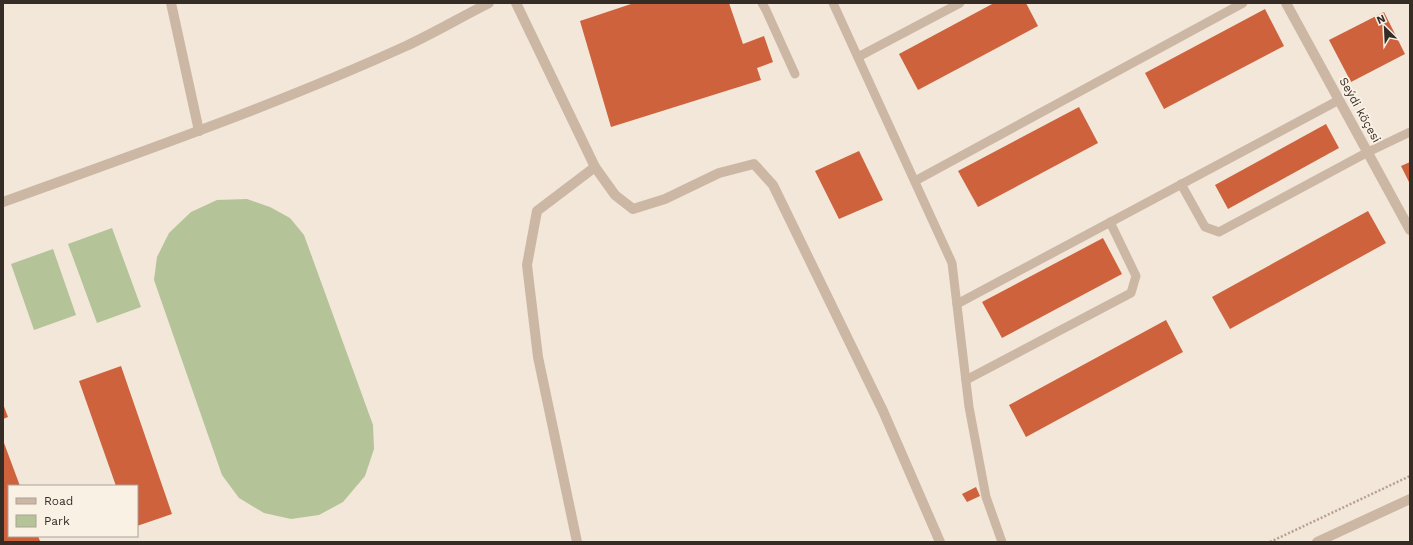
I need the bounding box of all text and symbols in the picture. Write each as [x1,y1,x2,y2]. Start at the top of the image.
north arrow [1365,8,1405,48]
text: N [1375,12,1388,27]
street label: Seýdi köçesi [1336,75,1384,145]
legend [8,485,138,537]
text: Road [44,494,73,508]
text: Park [44,514,70,528]

